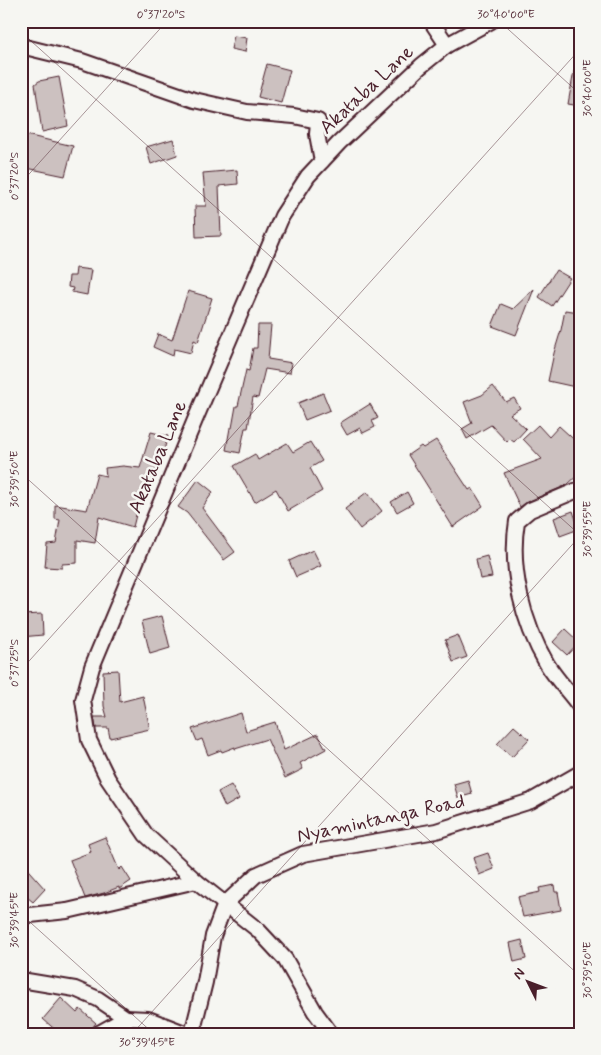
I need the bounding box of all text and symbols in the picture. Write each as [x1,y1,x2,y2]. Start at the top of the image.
text: 0°37'20"S [137,7,186,23]
text: 30°40'00"E [477,7,535,23]
street label: Akataba Lane [314,39,420,141]
text: 30°40'00"E [580,59,596,117]
text: 0°37'20"S [7,151,23,200]
street label: Akataba Lane [122,396,194,518]
text: 30°39'50"E [7,451,23,507]
text: 30°39'55"E [580,501,596,557]
text: 0°37'25"S [7,639,23,687]
street label: Nyamintanga Road [295,788,467,850]
text: 30°39'45"E [7,892,23,948]
text: 30°39'50"E [580,942,596,998]
north arrow [504,958,554,1008]
text: N [509,964,529,983]
text: 30°39'45"E [119,1035,175,1051]

